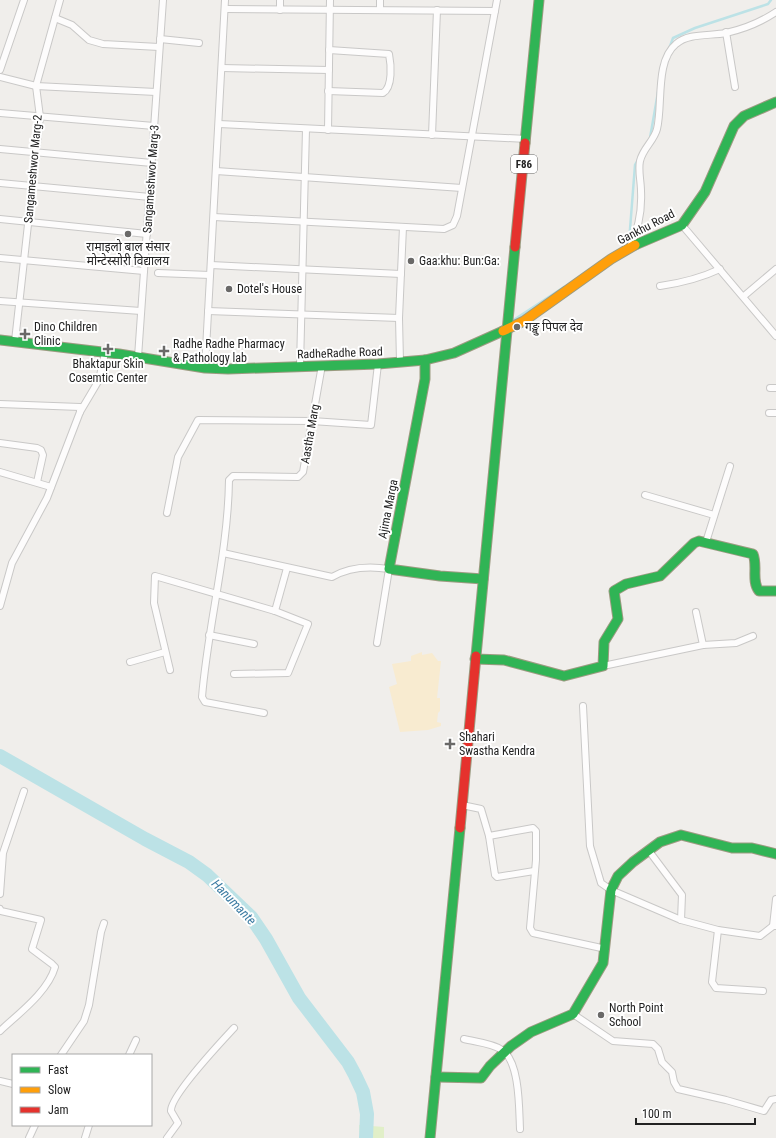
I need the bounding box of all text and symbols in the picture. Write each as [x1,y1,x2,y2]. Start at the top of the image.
street label: Sangameshwor Marg-2 [21,114,45,224]
street label: Sangameshwor Marg-3 [140,124,162,234]
road number: F86 [511,155,537,173]
street label: Gankhu Road [615,207,677,247]
marker: रामाइलो बाल संसार मोन्टेस्सोरी विद्यालय [123,229,133,239]
place label: रामाइलो बाल संसार मोन्टेस्सोरी विद्यालय [86,239,171,268]
place label: Gaa:khu: Bun:Ga: [419,254,500,268]
marker: Gaa:khu: Bun:Ga: [406,256,416,266]
place label: Dotel's House [237,282,302,296]
marker: Dotel's House [224,284,234,294]
place label: गङ्खु पिपल देव [525,319,583,336]
place label: Dino Children Clinic [34,320,97,348]
marker: गङ्खु पिपल देव [512,322,522,332]
marker: Dino Children Clinic [19,328,31,340]
place label: Radhe Radhe Pharmacy & Pathology lab [173,337,285,365]
marker: Bhaktapur Skin Cosemtic Center [102,343,114,355]
marker: Radhe Radhe Pharmacy & Pathology lab [158,345,170,357]
street label: RadheRadhe Road [297,345,383,361]
place label: Bhaktapur Skin Cosemtic Center [69,357,148,385]
street label: Aastha Marg [298,403,322,465]
street label: Ajima Marga [375,478,401,540]
place label: Shahari Swastha Kendra [459,730,535,758]
marker: Shahari Swastha Kendra [444,738,456,750]
water label: Hanumante [209,876,259,928]
place label: North Point School [609,1001,664,1029]
marker: North Point School [596,1010,606,1020]
legend [12,1054,152,1126]
text: Fast [48,1063,69,1077]
text: Slow [48,1083,71,1097]
scale bar [636,1100,755,1126]
text: Jam [48,1103,69,1117]
text: 100 m [642,1107,672,1121]

